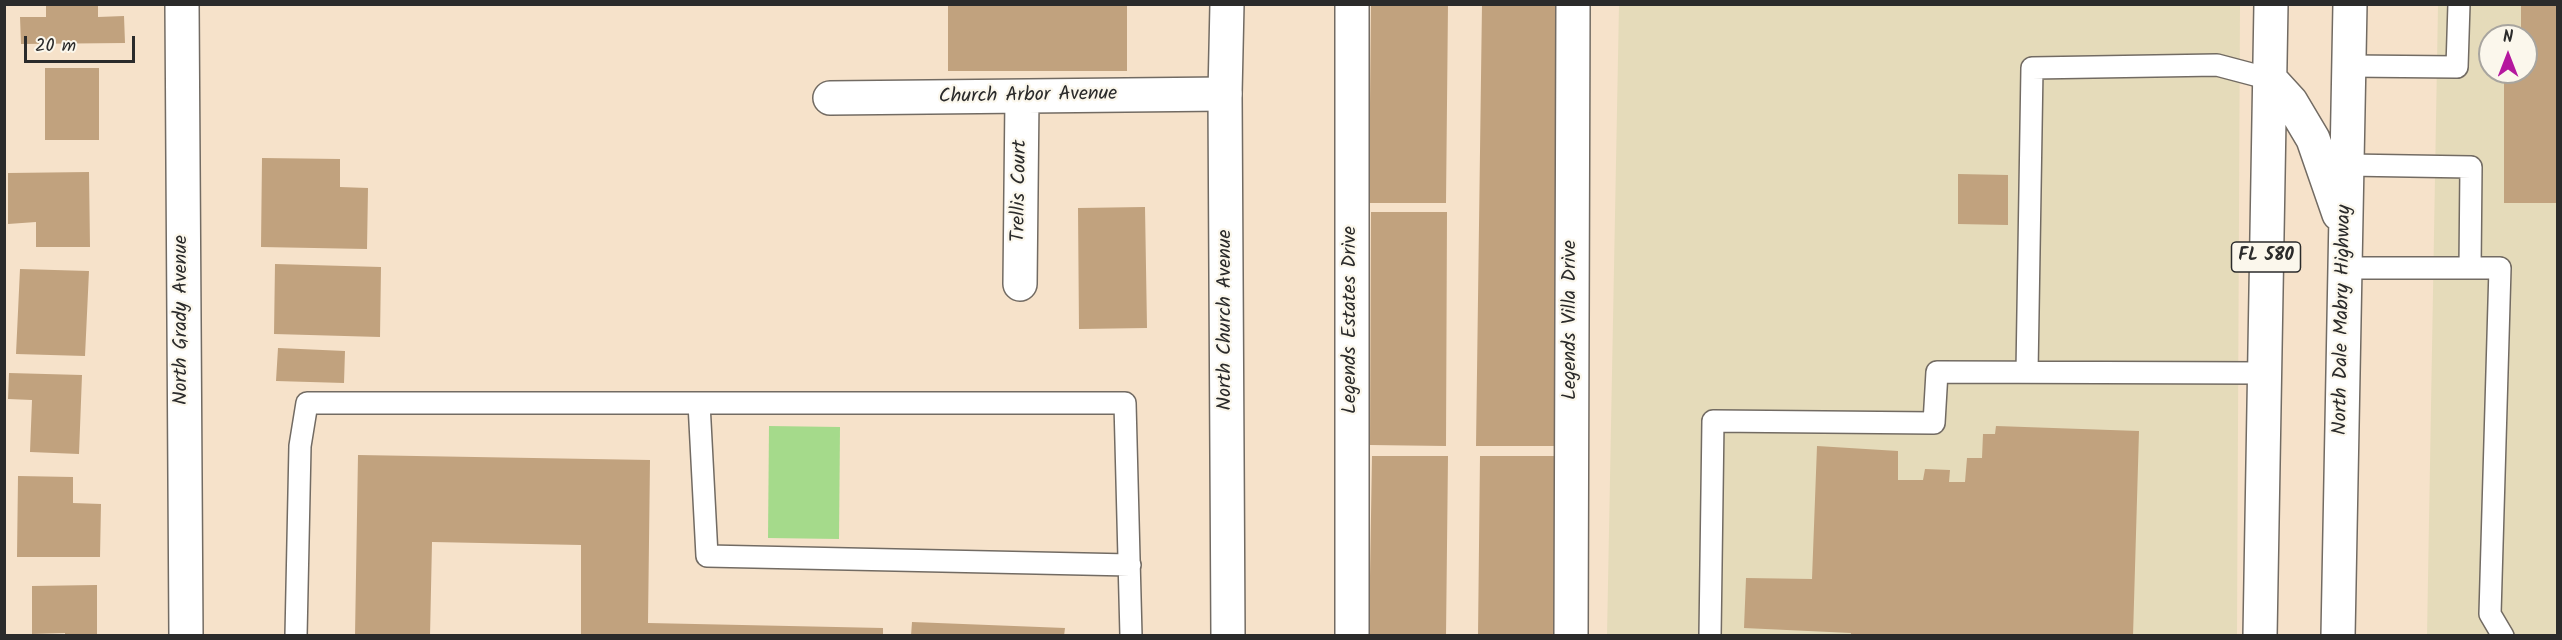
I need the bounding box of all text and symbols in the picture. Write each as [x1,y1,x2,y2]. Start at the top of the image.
scale bar [27,24,138,62]
north arrow [2478,24,2538,84]
text: N [2503,25,2513,50]
text: 20 m [35,32,76,61]
street label: Church Arbor Avenue [939,83,1117,111]
street label: Trellis Court [1008,140,1034,242]
street label: North Dale Mabry Highway [2330,205,2358,435]
street label: Legends Estates Drive [1340,226,1364,414]
street label: North Church Avenue [1215,229,1239,411]
street label: North Grady Avenue [171,235,195,405]
street label: Legends Villa Drive [1560,240,1584,400]
road number: FL 580 [2232,242,2300,272]

